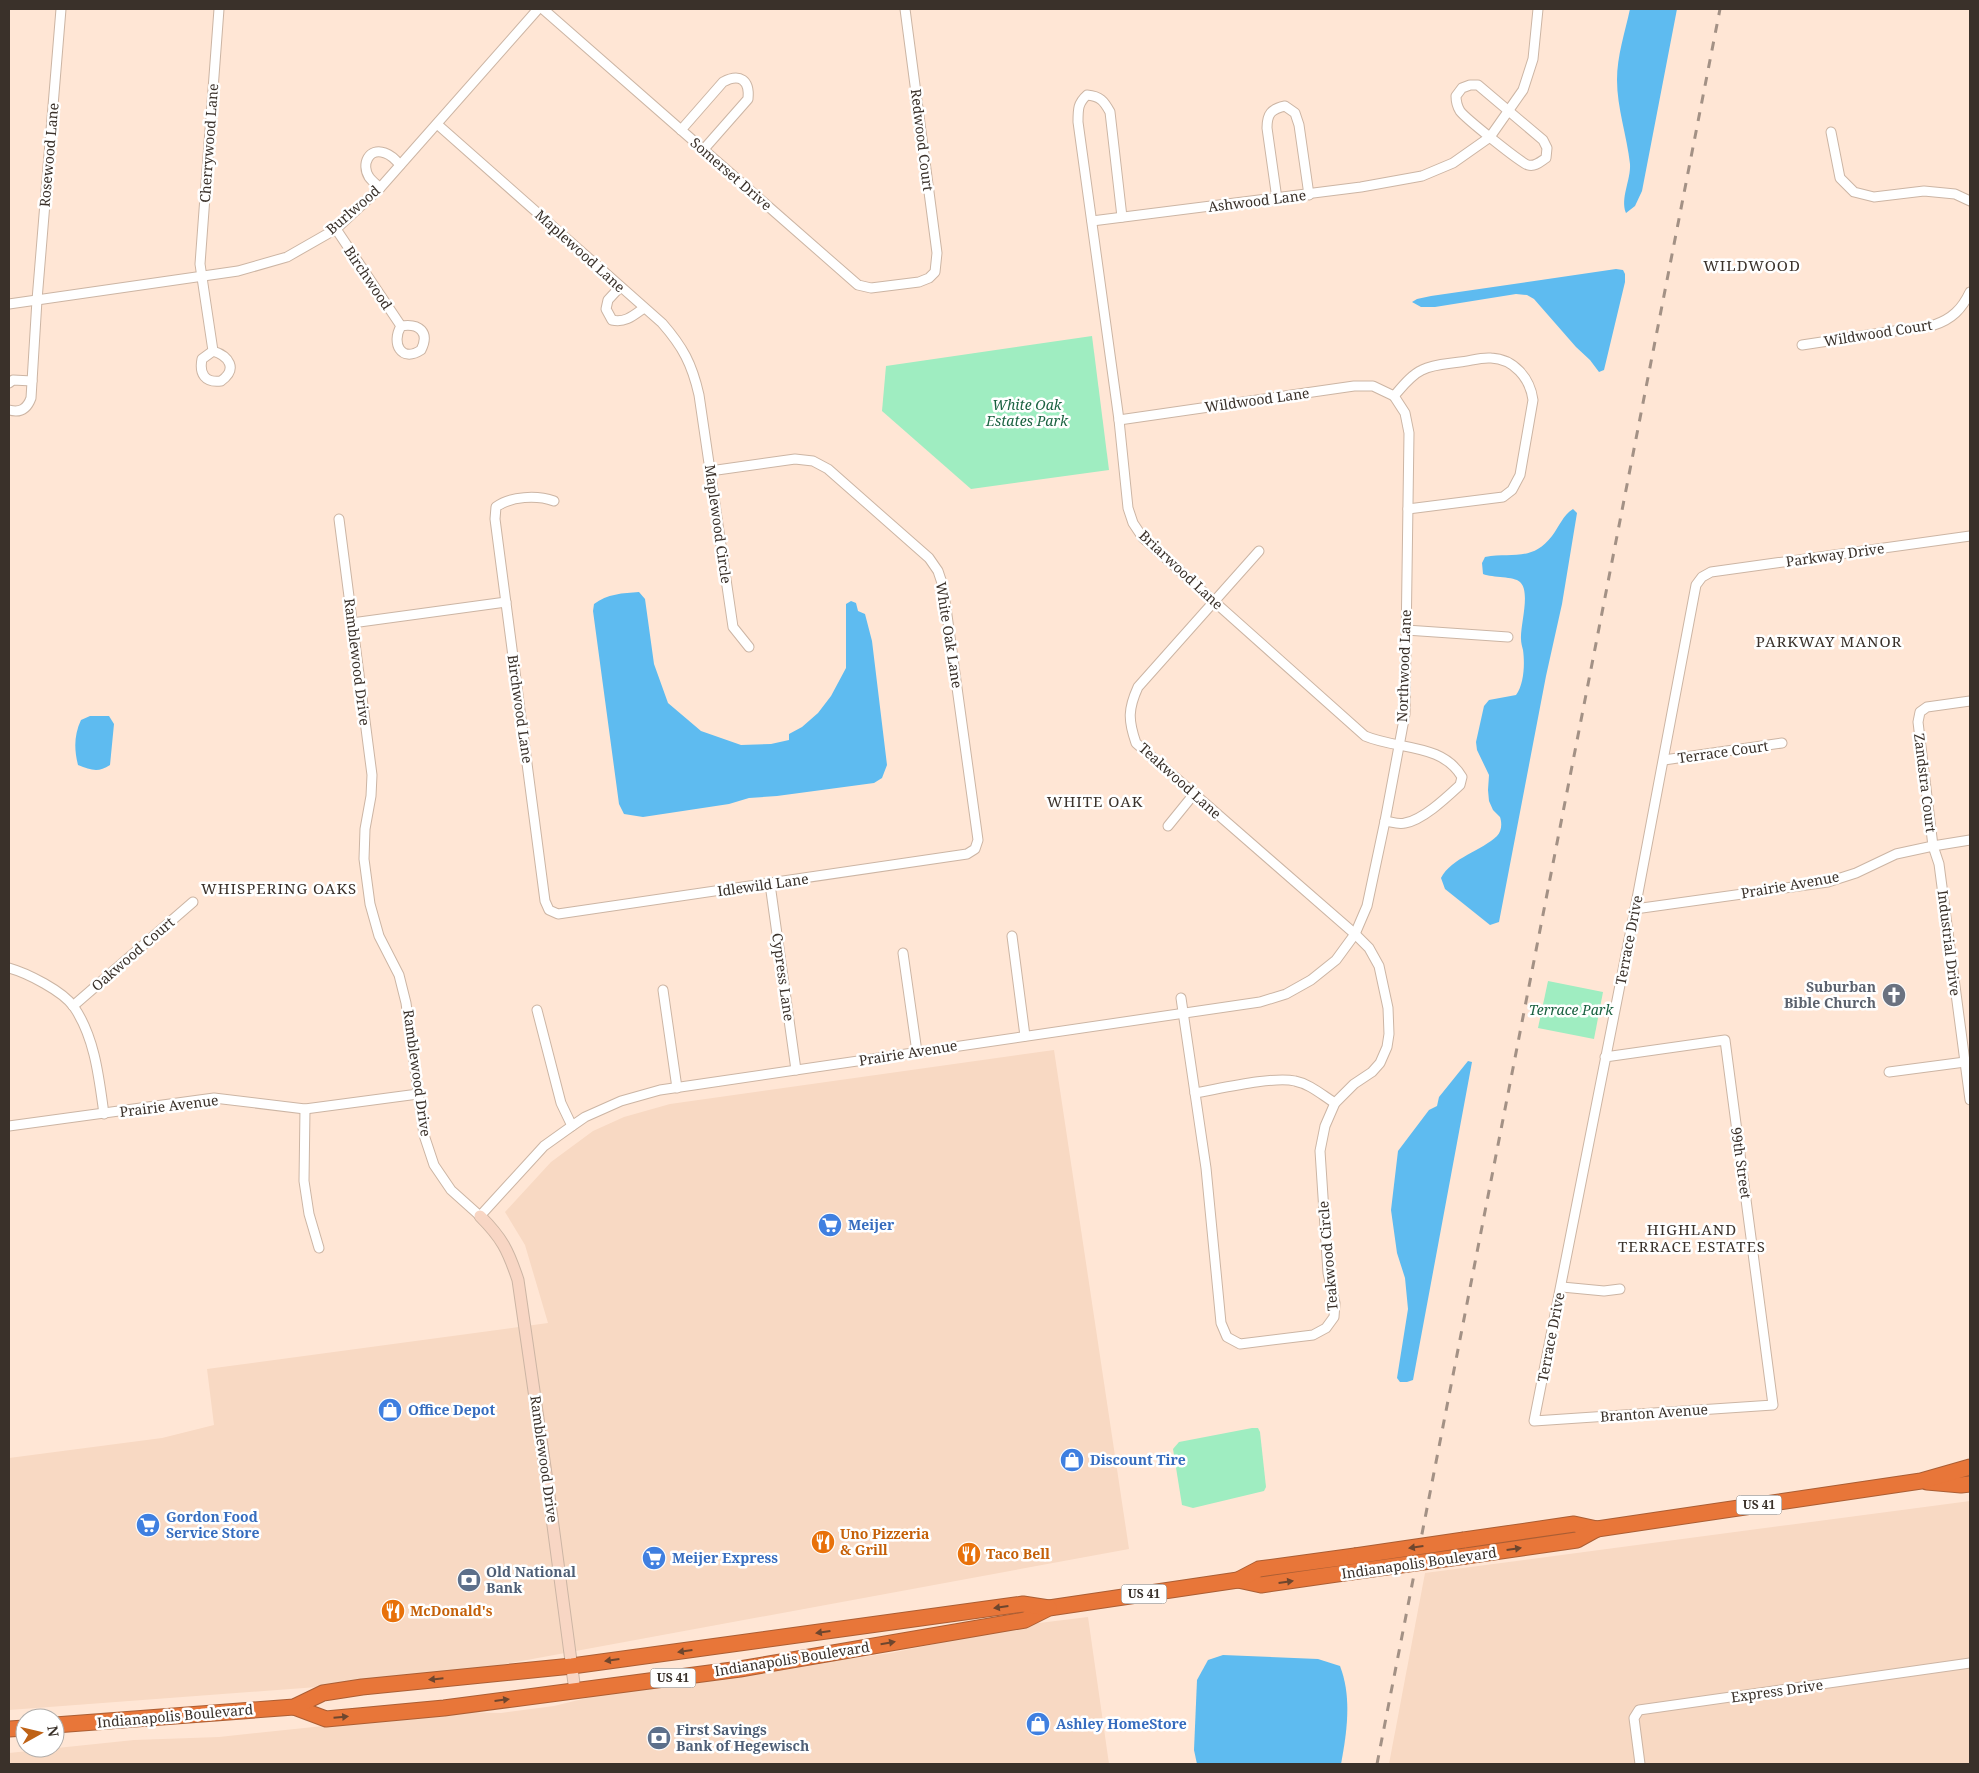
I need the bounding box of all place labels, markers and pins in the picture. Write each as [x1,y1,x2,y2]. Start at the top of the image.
place label: Suburban Bible Church [1784,977,1876,1012]
church icon: Suburban Bible Church [1881,982,1907,1008]
supermarket icon: Meijer [817,1212,843,1238]
place label: Meijer [848,1215,895,1234]
shop icon: Office Depot [377,1397,403,1423]
place label: Office Depot [408,1400,495,1419]
shop icon: Discount Tire [1059,1447,1085,1473]
place label: Discount Tire [1090,1450,1186,1469]
place label: Gordon Food Service Store [166,1507,260,1542]
supermarket icon: Gordon Food Service Store [135,1512,161,1538]
place label: Uno Pizzeria & Grill [840,1524,929,1559]
restaurant icon: Uno Pizzeria & Grill [810,1529,836,1555]
restaurant icon: Taco Bell [956,1541,982,1567]
place label: Taco Bell [986,1544,1050,1563]
supermarket icon: Meijer Express [641,1545,667,1571]
place label: Meijer Express [672,1548,778,1567]
place label: Old National Bank [486,1562,576,1597]
bank icon: Old National Bank [456,1567,482,1593]
restaurant icon: McDonald's [380,1598,406,1624]
place label: McDonald's [410,1601,493,1620]
shop icon: Ashley HomeStore [1025,1711,1051,1737]
place label: Ashley HomeStore [1056,1714,1187,1733]
place label: First Savings Bank of Hegewisch [676,1720,809,1755]
bank icon: First Savings Bank of Hegewisch [646,1725,672,1751]

